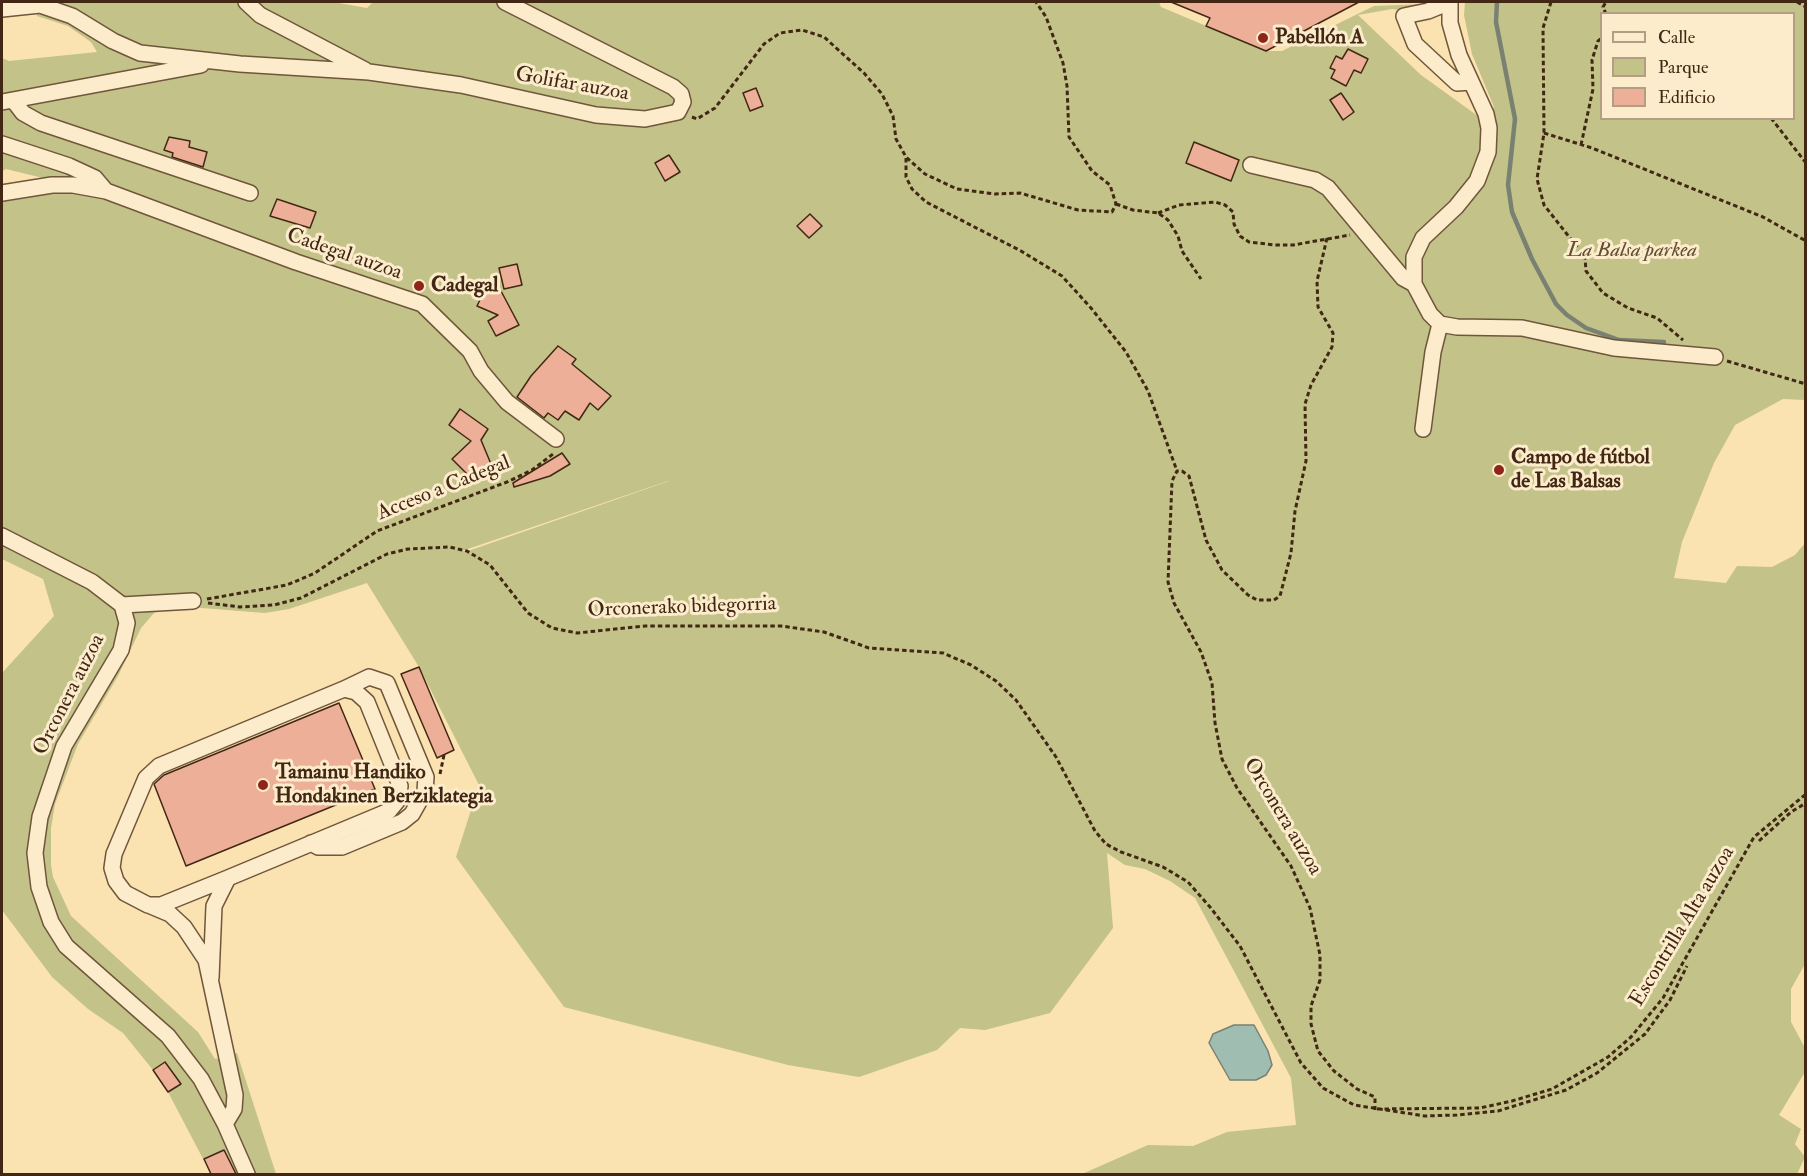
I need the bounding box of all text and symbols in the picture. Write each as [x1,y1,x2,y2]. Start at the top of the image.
legend [1600,12,1795,120]
place label: Pabellón A [1275,25,1364,51]
text: Calle [1658,26,1695,49]
marker: Pabellón A [1256,31,1270,45]
text: Parque [1658,56,1708,79]
street label: Golifar auzoa [513,63,631,107]
text: Edificio [1658,86,1715,109]
street label: Cadegal auzoa [283,224,405,286]
park label: La Balsa parkea [1567,238,1697,264]
place label: Cadegal [431,273,498,299]
marker: Cadegal [412,279,426,293]
place label: Campo de fútbol de Las Balsas [1511,445,1650,495]
street label: Acceso a Cadegal [374,451,514,527]
marker: Campo de fútbol de Las Balsas [1492,463,1506,477]
street label: Orconerako bidegorria [587,592,777,624]
street label: Orconera auzoa [29,630,111,760]
street label: Orconera auzoa [1237,754,1327,880]
place label: Tamainu Handiko Hondakinen Berziklategia [275,760,493,810]
marker: Tamainu Handiko Hondakinen Berziklategia [256,778,270,792]
street label: Escontrilla Alta auzoa [1625,842,1741,1012]

